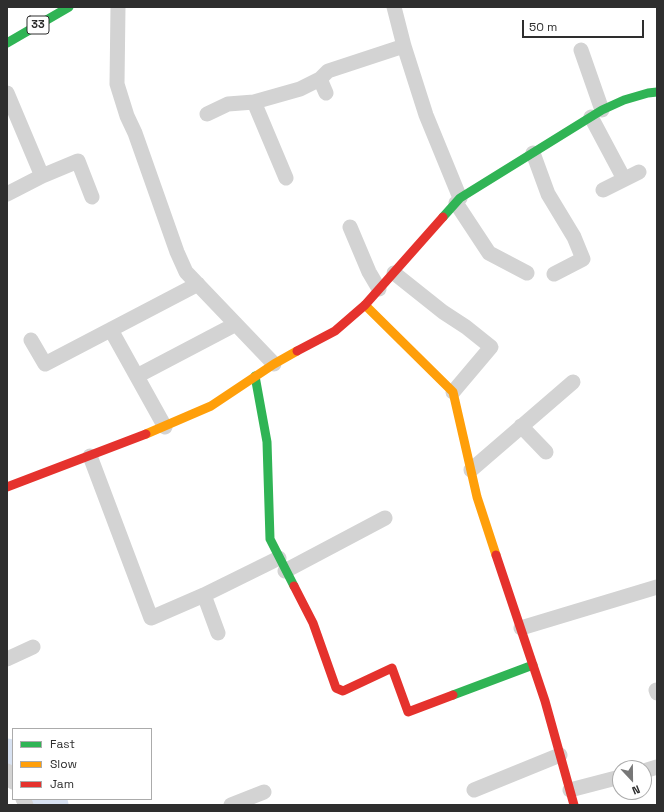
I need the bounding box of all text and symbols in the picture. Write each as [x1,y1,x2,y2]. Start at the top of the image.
scale bar [524,12,646,38]
road number: 33 [27,16,49,34]
text: 50 m [529,19,557,35]
legend [12,728,152,800]
text: Fast [50,736,75,752]
text: Slow [50,756,77,772]
north arrow [612,760,652,800]
text: Jam [50,776,74,792]
text: N [630,782,642,798]

